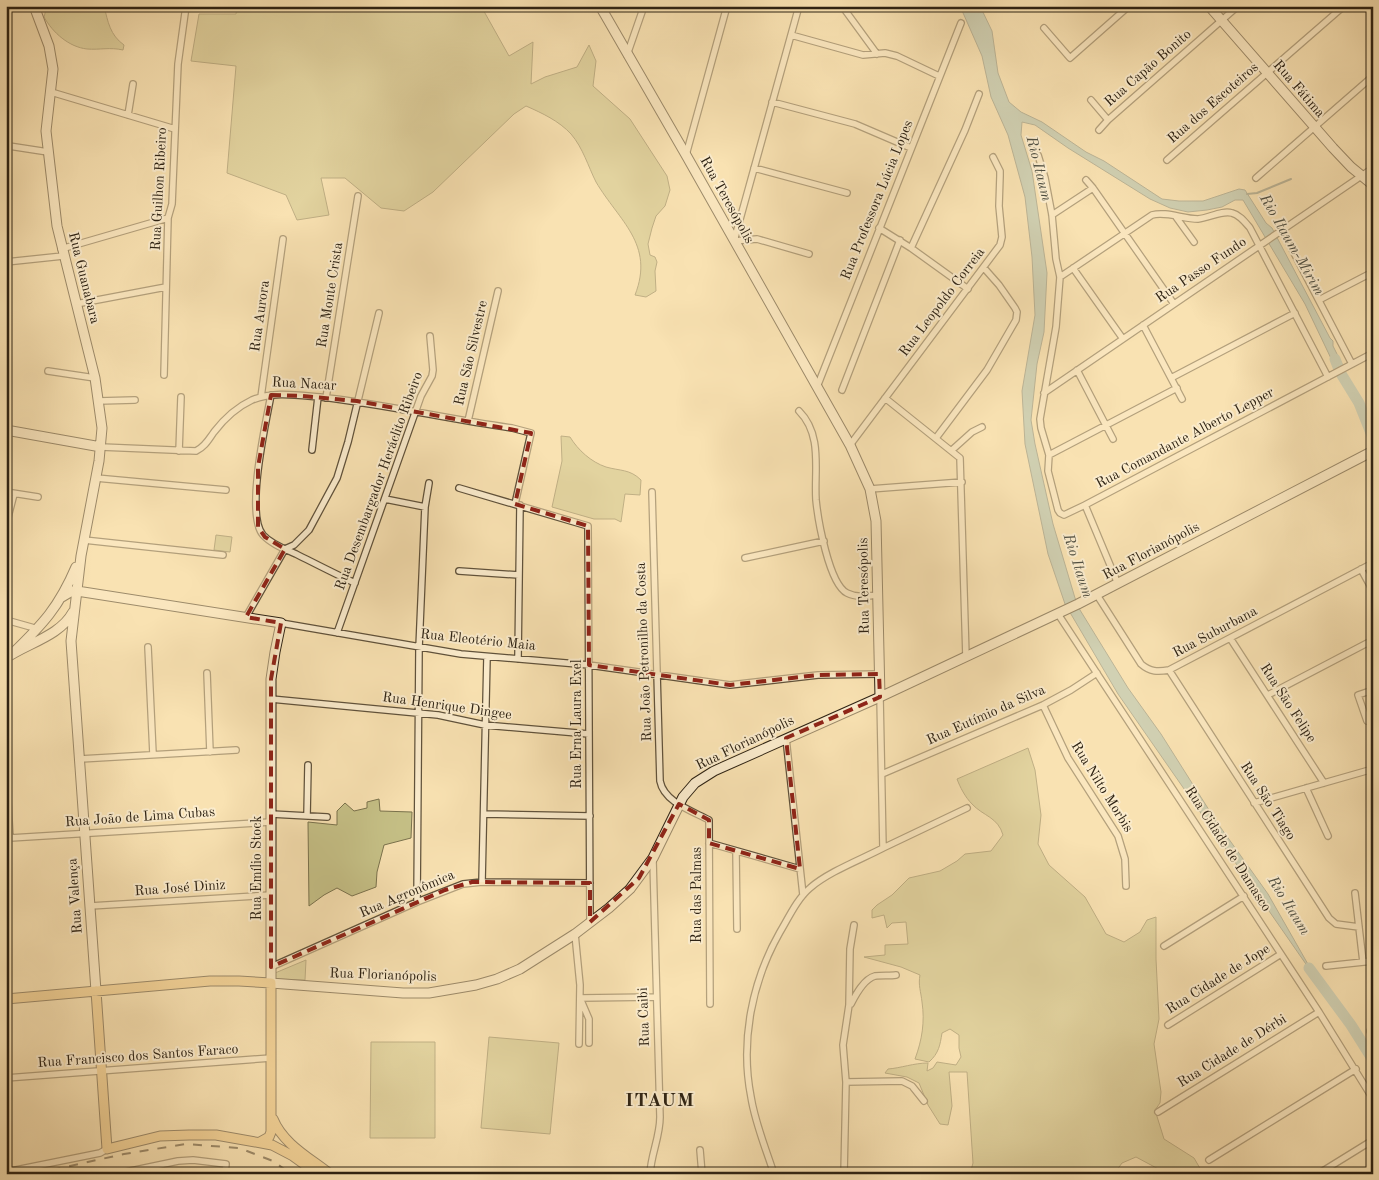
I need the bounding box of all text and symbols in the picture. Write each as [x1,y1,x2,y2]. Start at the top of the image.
street label: Rua Capão Bonito [1102,27,1194,109]
street label: Rua Fátima [1271,58,1327,120]
street label: Rua dos Escoteiros [1165,60,1261,146]
street label: Rua Professora Lúcia Lopes [838,118,916,282]
street label: Rua Guilhon Ribeiro [149,127,169,251]
water label: Rio Itaum [1022,134,1053,203]
street label: Rua Teresópolis [697,154,757,246]
water label: Rio Itaum-Mirim [1256,191,1326,298]
street label: Rua Guanabara [66,231,102,325]
street label: Rua Passo Fundo [1153,235,1249,305]
street label: Rua Monte Crista [315,241,345,349]
street label: Rua Leopoldo Correia [897,245,987,359]
street label: Rua Aurora [248,279,272,353]
street label: Rua São Silvestre [452,299,490,407]
street label: Rua Desembargador Heráclito Ribeiro [333,370,425,592]
street label: Rua Nacar [271,375,337,393]
street label: Rua Comandante Alberto Lepper [1094,385,1277,491]
street label: Rua Florianópolis [1100,520,1202,582]
water label: Rio Itaum [1059,531,1094,600]
street label: Rua Teresópolis [856,537,872,635]
street label: Rua João Petronilho da Costa [634,562,654,742]
street label: Rua Suburbana [1170,604,1260,660]
street label: Rua Eleotério Maia [419,627,537,653]
street label: Rua Erna Laura Exel [570,659,584,789]
street label: Rua São Felipe [1257,661,1319,745]
street label: Rua Eutímio da Silva [925,683,1047,747]
street label: Rua Henrique Dingee [381,690,513,722]
street label: Rua Florianópolis [694,713,796,773]
street label: Rua Nilto Morbis [1069,739,1135,835]
street label: Rua São Tiago [1238,759,1298,843]
street label: Rua Cidade de Damasco [1182,784,1274,914]
street label: Rua João de Lima Cubas [64,805,216,829]
street label: Rua Emílio Stock [250,815,264,921]
street label: Rua das Palmas [690,847,704,943]
street label: Rua Valença [65,858,85,934]
street label: Rua Agronômica [357,868,457,920]
water label: Rio Itaum [1264,873,1312,938]
street label: Rua José Diniz [134,878,226,898]
street label: Rua Cidade de Jope [1164,941,1272,1017]
street label: Rua Florianópolis [329,966,437,984]
street label: Rua Caibi [636,987,652,1047]
street label: Rua Cidade de Dérbi [1175,1012,1289,1090]
street label: Rua Francisco dos Santos Faraco [37,1042,239,1070]
district label: ITAUM [625,1092,695,1111]

